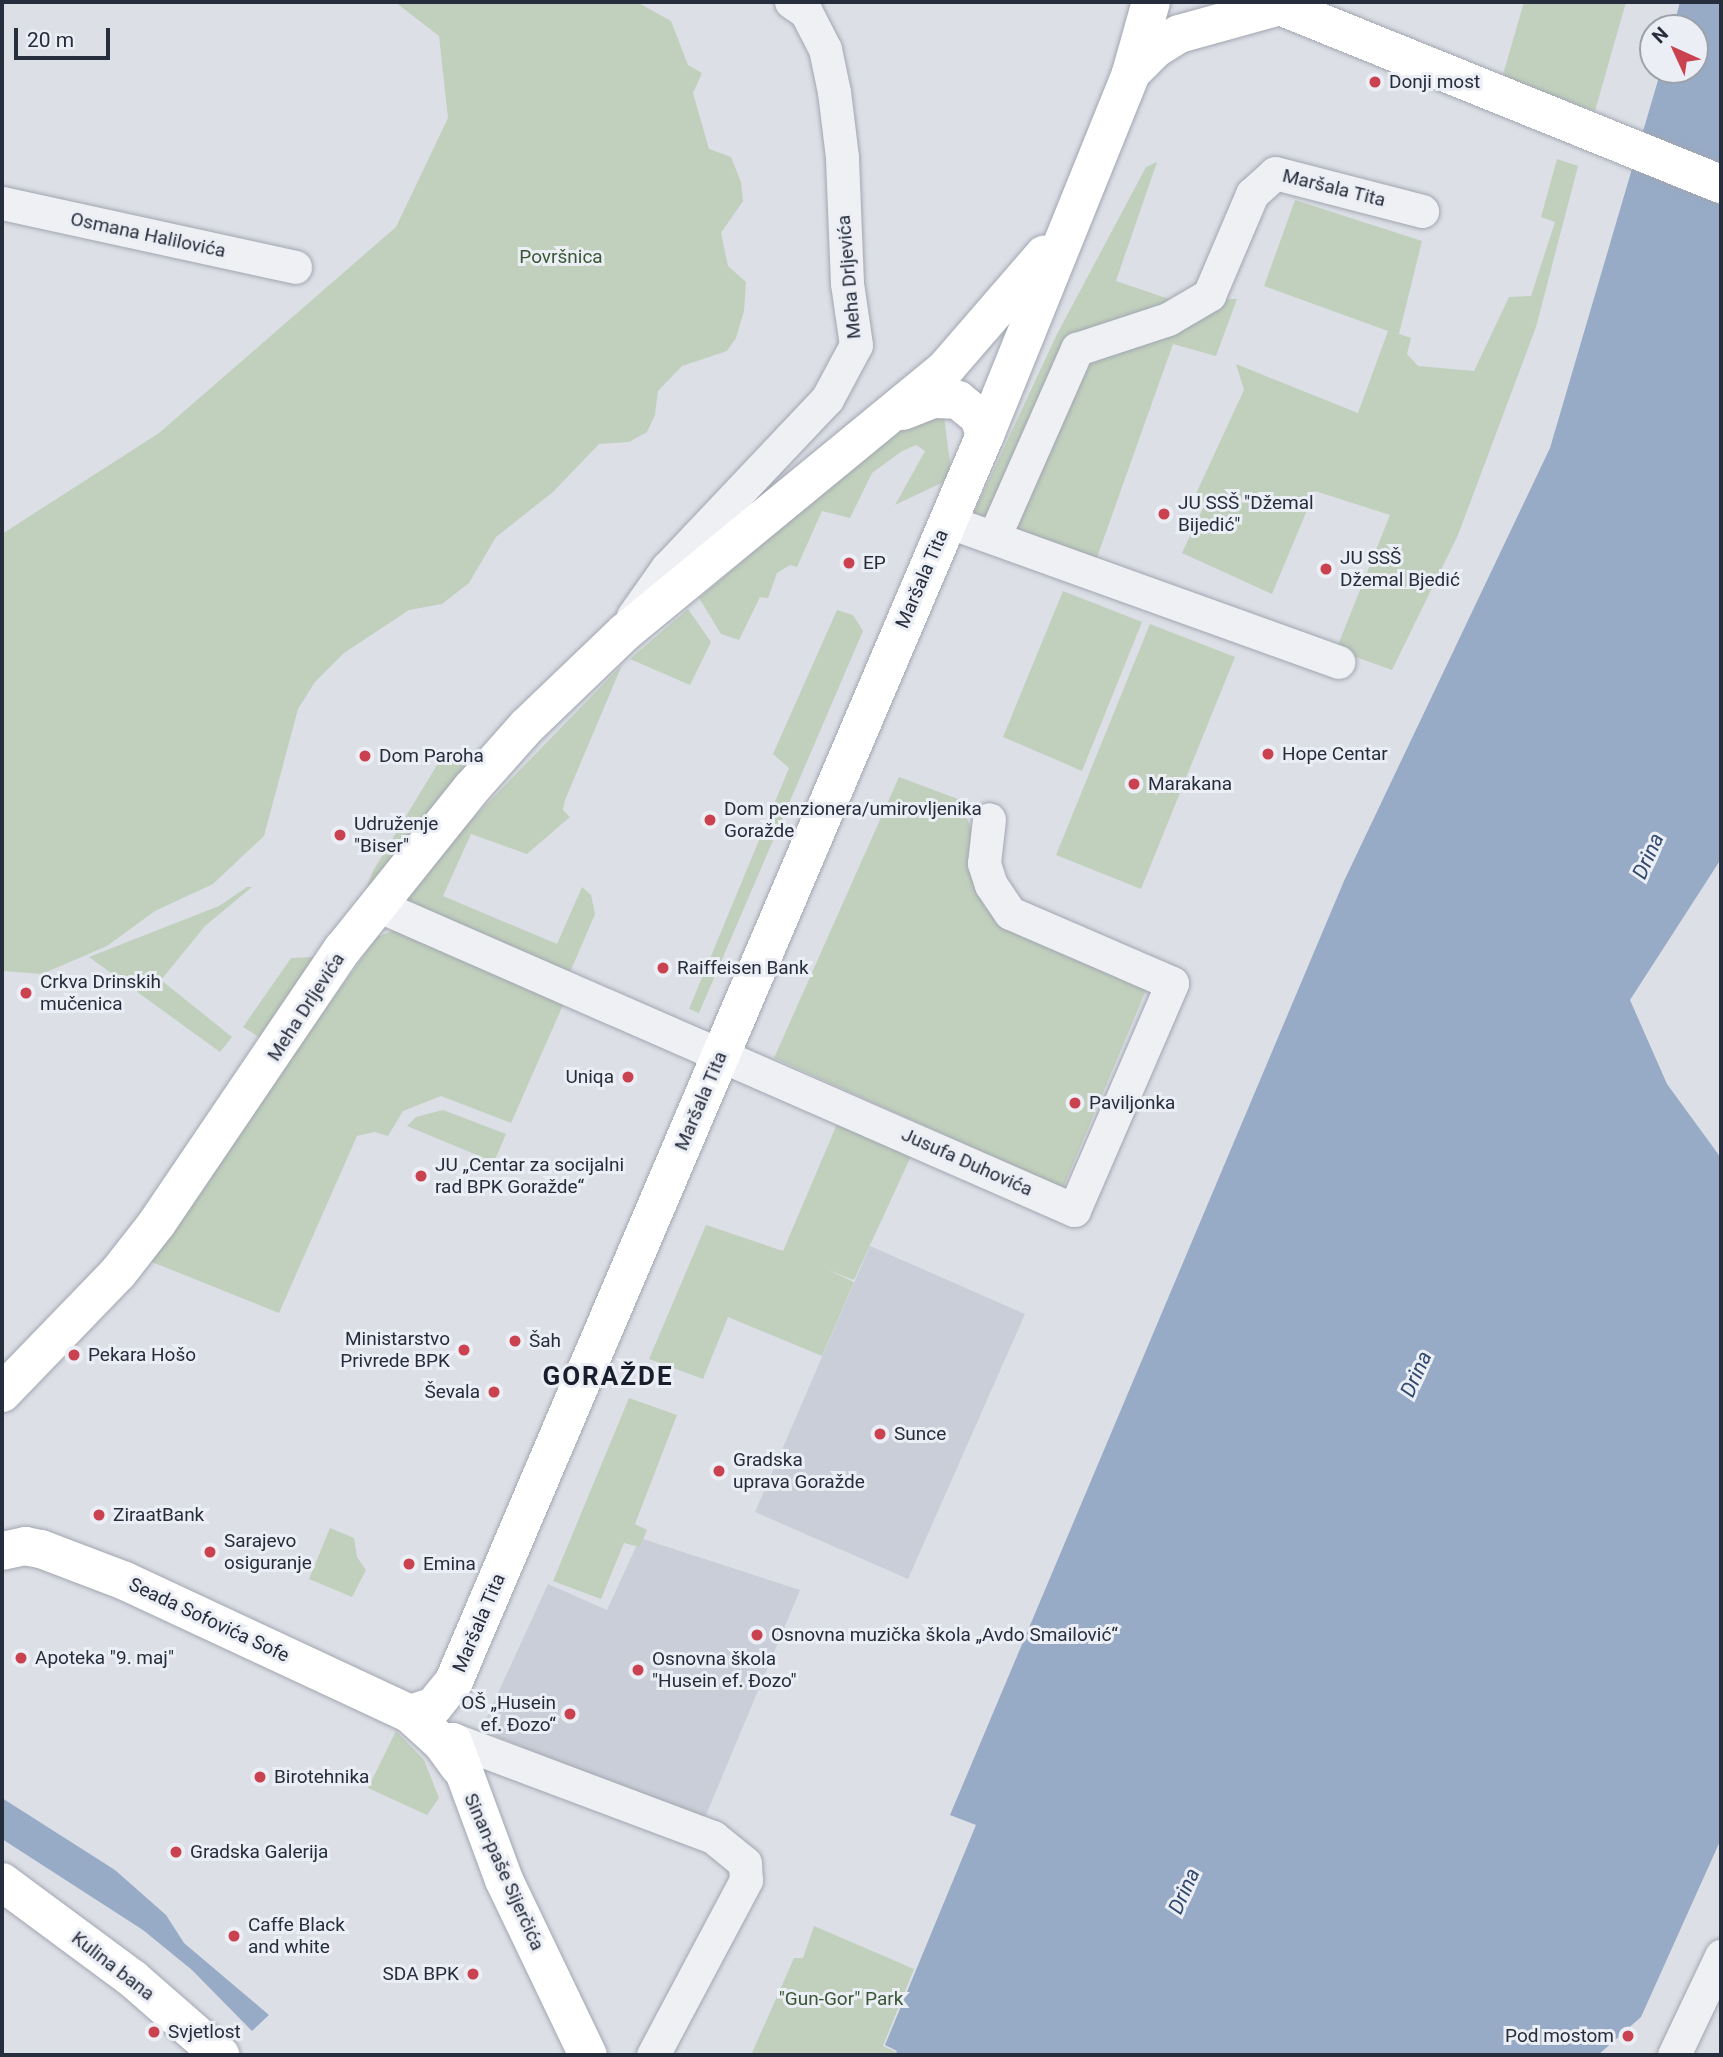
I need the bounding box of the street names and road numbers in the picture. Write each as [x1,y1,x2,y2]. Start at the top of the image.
street label: Maršala Tita [1280,164,1388,212]
street label: Osmana Halilovića [68,207,228,263]
street label: Meha Drljevića [832,214,866,340]
street label: Maršala Tita [891,526,953,632]
street label: Meha Drljevića [263,949,349,1065]
street label: Maršala Tita [670,1048,732,1154]
street label: Jusufa Duhovića [898,1123,1036,1201]
street label: Maršala Tita [448,1570,510,1676]
street label: Seada Sofovića Sofe [125,1573,293,1667]
street label: Sinan-paše Sijerčića [459,1790,549,1954]
street label: Kulina bana [67,1927,159,2005]

